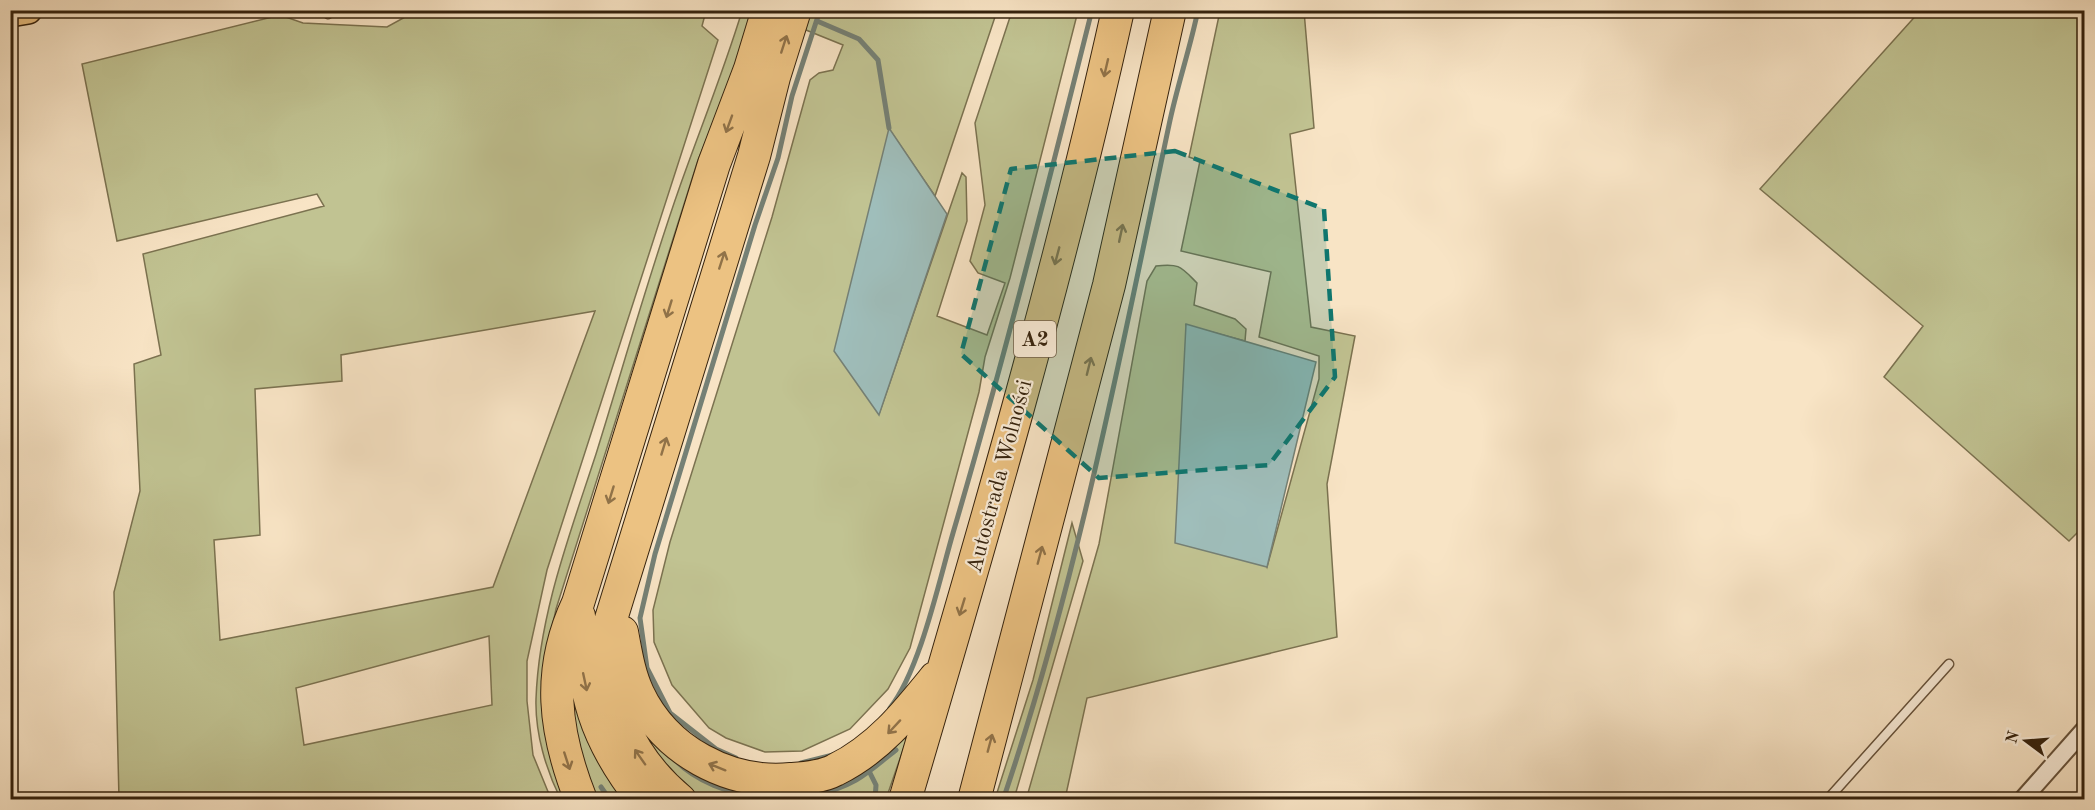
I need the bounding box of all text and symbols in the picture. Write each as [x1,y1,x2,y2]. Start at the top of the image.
one-way arrow [780,35,791,54]
one-way arrow [1099,58,1111,77]
one-way arrow [722,114,733,133]
one-way arrow [1116,223,1127,243]
one-way arrow [1051,247,1062,266]
one-way arrow [717,251,728,270]
one-way arrow [662,299,673,318]
road number: A2 [1014,321,1056,357]
one-way arrow [1083,357,1095,376]
street label: Autostrada Wolności [964,378,1036,575]
one-way arrow [659,437,670,456]
one-way arrow [605,485,616,504]
one-way arrow [1035,546,1046,565]
one-way arrow [956,597,967,616]
one-way arrow [580,671,591,691]
north arrow [1996,711,2056,771]
one-way arrow [887,719,901,734]
text: N [2004,729,2023,746]
one-way arrow [984,734,996,753]
one-way arrow [634,750,646,766]
one-way arrow [562,751,573,770]
one-way arrow [708,761,727,772]

